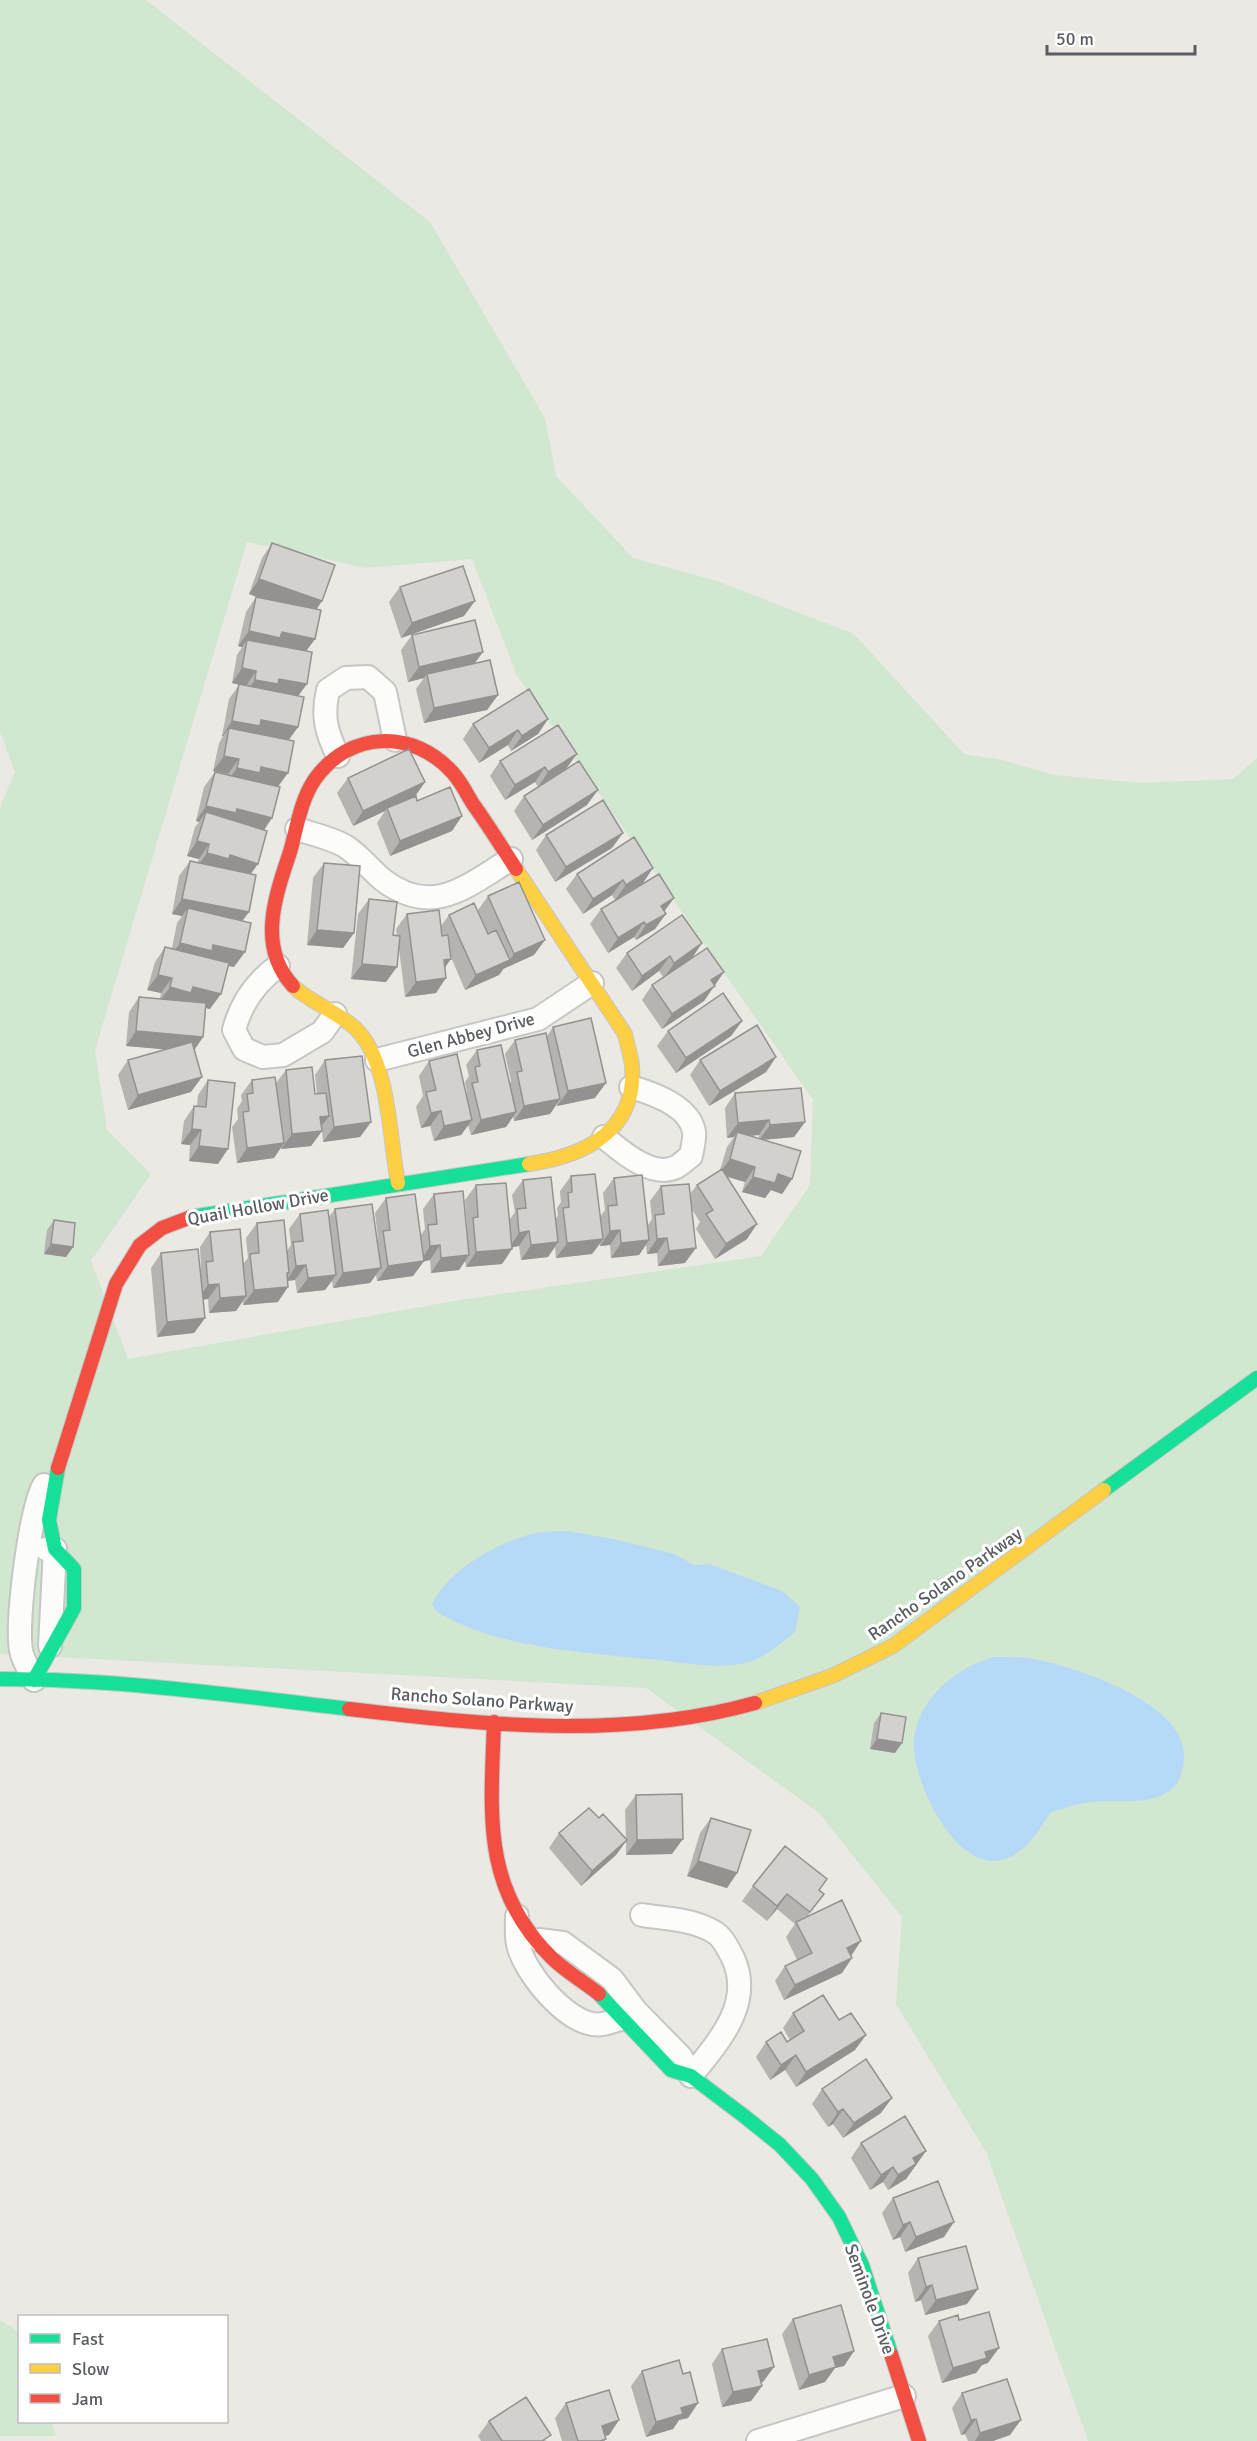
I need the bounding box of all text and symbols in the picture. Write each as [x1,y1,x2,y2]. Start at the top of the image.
scale bar [1047,18,1196,56]
text: 50 m [1056,28,1094,50]
street label: Glen Abbey Drive [405,1007,537,1063]
street label: Quail Hollow Drive [186,1184,330,1230]
street label: Rancho Solano Parkway [864,1522,1027,1645]
street label: Rancho Solano Parkway [390,1683,575,1717]
street label: Seminole Drive [840,2241,900,2357]
legend [18,2315,228,2423]
text: Fast [72,2328,104,2350]
text: Slow [72,2358,109,2380]
text: Jam [72,2388,103,2410]

